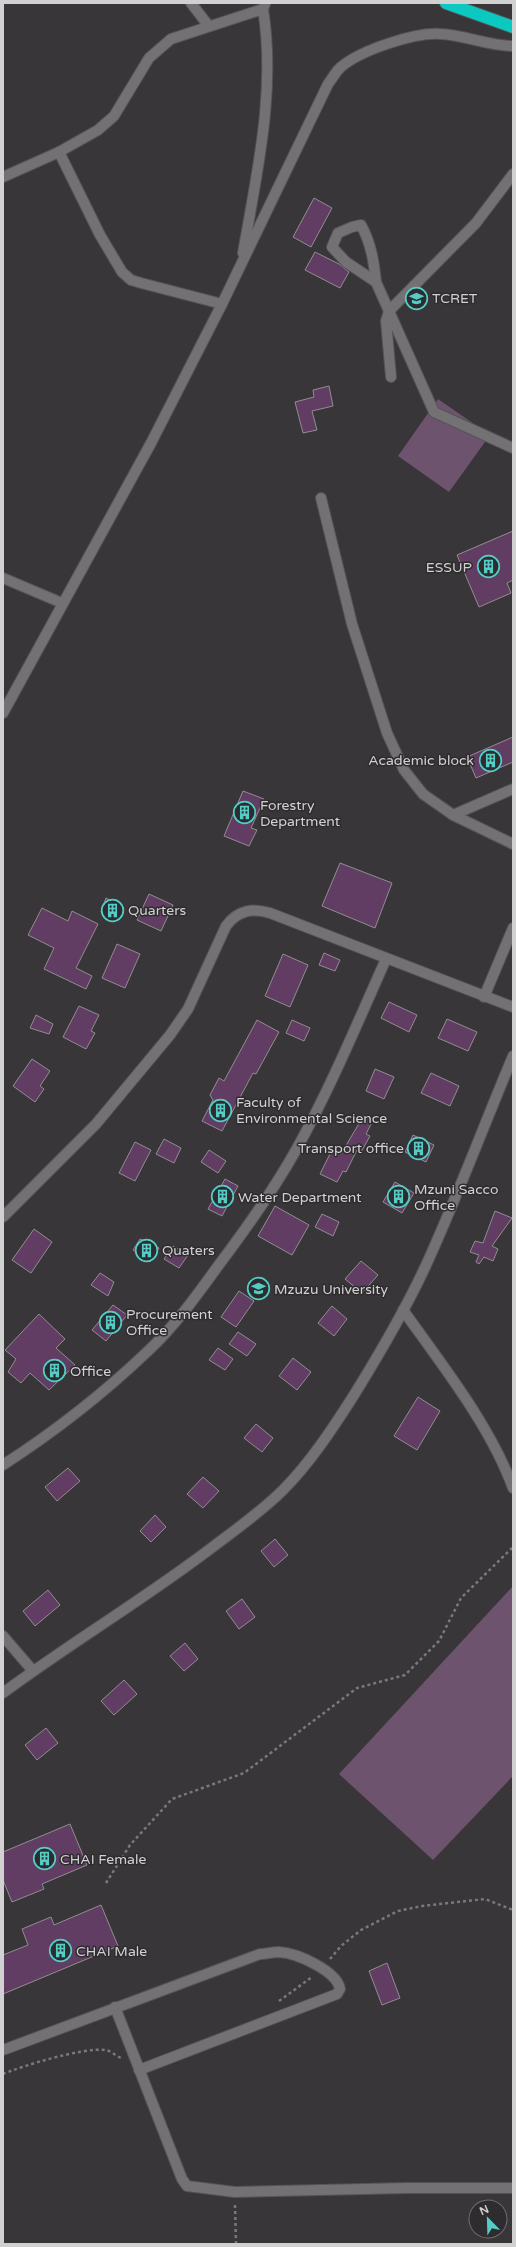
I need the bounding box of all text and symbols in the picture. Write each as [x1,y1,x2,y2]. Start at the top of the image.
school or university icon: TCRET [404,285,430,311]
place label: TCRET [432,290,478,307]
building icon: ESSUP [475,554,501,580]
place label: ESSUP [426,559,472,576]
building icon: Academic block [477,747,503,773]
place label: Academic block [368,752,474,769]
place label: Forestry Department [260,797,341,830]
building icon: Forestry Department [232,800,258,826]
building icon: Quarters [99,897,125,923]
place label: Quarters [128,902,187,919]
place label: Faculty of Environmental Science [236,1094,387,1127]
building icon: Faculty of Environmental Science [207,1097,233,1123]
building icon: Transport office [406,1135,432,1161]
place label: Transport office [298,1140,404,1157]
place label: Mzuni Sacco Office [414,1181,499,1214]
building icon: Water Department [210,1184,236,1210]
building icon: Mzuni Sacco Office [385,1184,411,1210]
place label: Water Department [238,1189,362,1206]
building icon: Quaters [133,1237,159,1263]
place label: Quaters [162,1242,215,1259]
school or university icon: Mzuzu University [245,1276,271,1302]
place label: Mzuzu University [274,1281,389,1298]
place label: Procurement Office [126,1306,213,1339]
building icon: Procurement Office [97,1309,123,1335]
building icon: Office [42,1358,68,1384]
place label: Office [70,1363,111,1380]
building icon: CHAI Female [31,1846,57,1872]
place label: CHAI Female [60,1851,146,1868]
building icon: CHAI Male [48,1938,74,1964]
place label: CHAI Male [76,1943,147,1960]
north arrow [468,2199,508,2239]
text: N [478,2203,491,2218]

